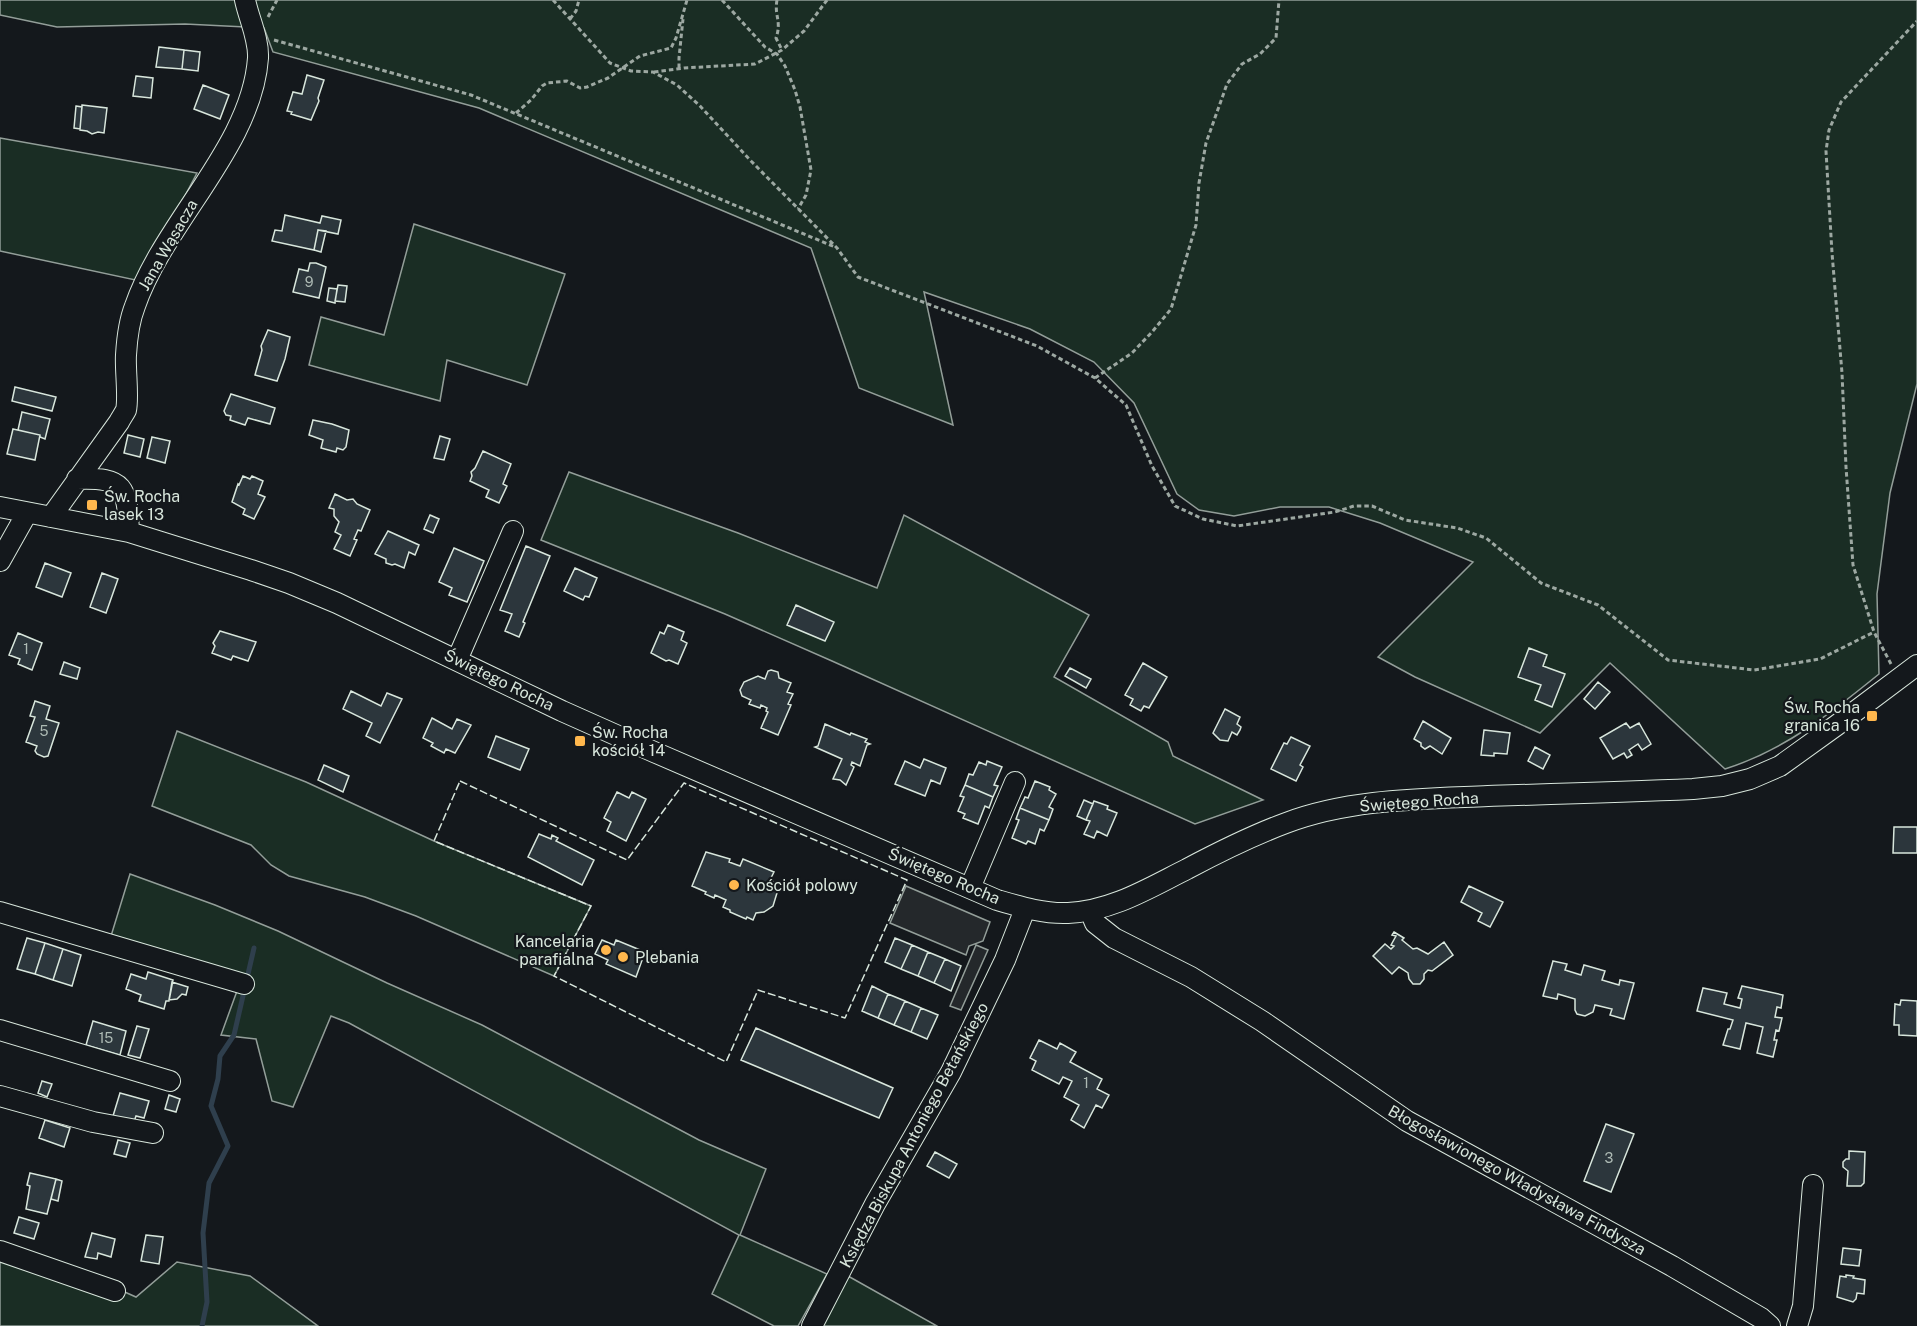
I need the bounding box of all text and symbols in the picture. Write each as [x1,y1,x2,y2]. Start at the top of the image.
street label: Jana Wąsacza [134,196,202,294]
house number: 9 [305,274,314,290]
place label: Św. Rocha lasek 13 [104,486,180,524]
marker: Św. Rocha lasek 13 [85,498,99,512]
house number: 1 [23,641,29,657]
street label: Świętego Rocha [441,644,557,715]
place label: Św. Rocha granica 16 [1784,697,1860,735]
marker: Św. Rocha granica 16 [1865,709,1879,723]
place label: Św. Rocha kościół 14 [592,722,668,760]
house number: 5 [40,723,49,739]
marker: Św. Rocha kościół 14 [573,734,587,748]
street label: Świętego Rocha [1359,787,1479,816]
street label: Świętego Rocha [885,843,1003,908]
place label: Kościół polowy [746,876,858,895]
marker: Kościół polowy [727,878,741,892]
place label: Kancelaria parafialna [515,932,594,969]
marker: Kancelaria parafialna [599,943,613,957]
place label: Plebania [635,948,699,967]
marker: Plebania [616,950,630,964]
street label: Księdza Biskupa Antoniego Betańskiego [836,999,992,1271]
house number: 15 [99,1030,113,1046]
house number: 1 [1083,1075,1089,1091]
street label: Błogosławionego Władysława Findysza [1385,1101,1649,1259]
house number: 3 [1605,1150,1614,1166]

